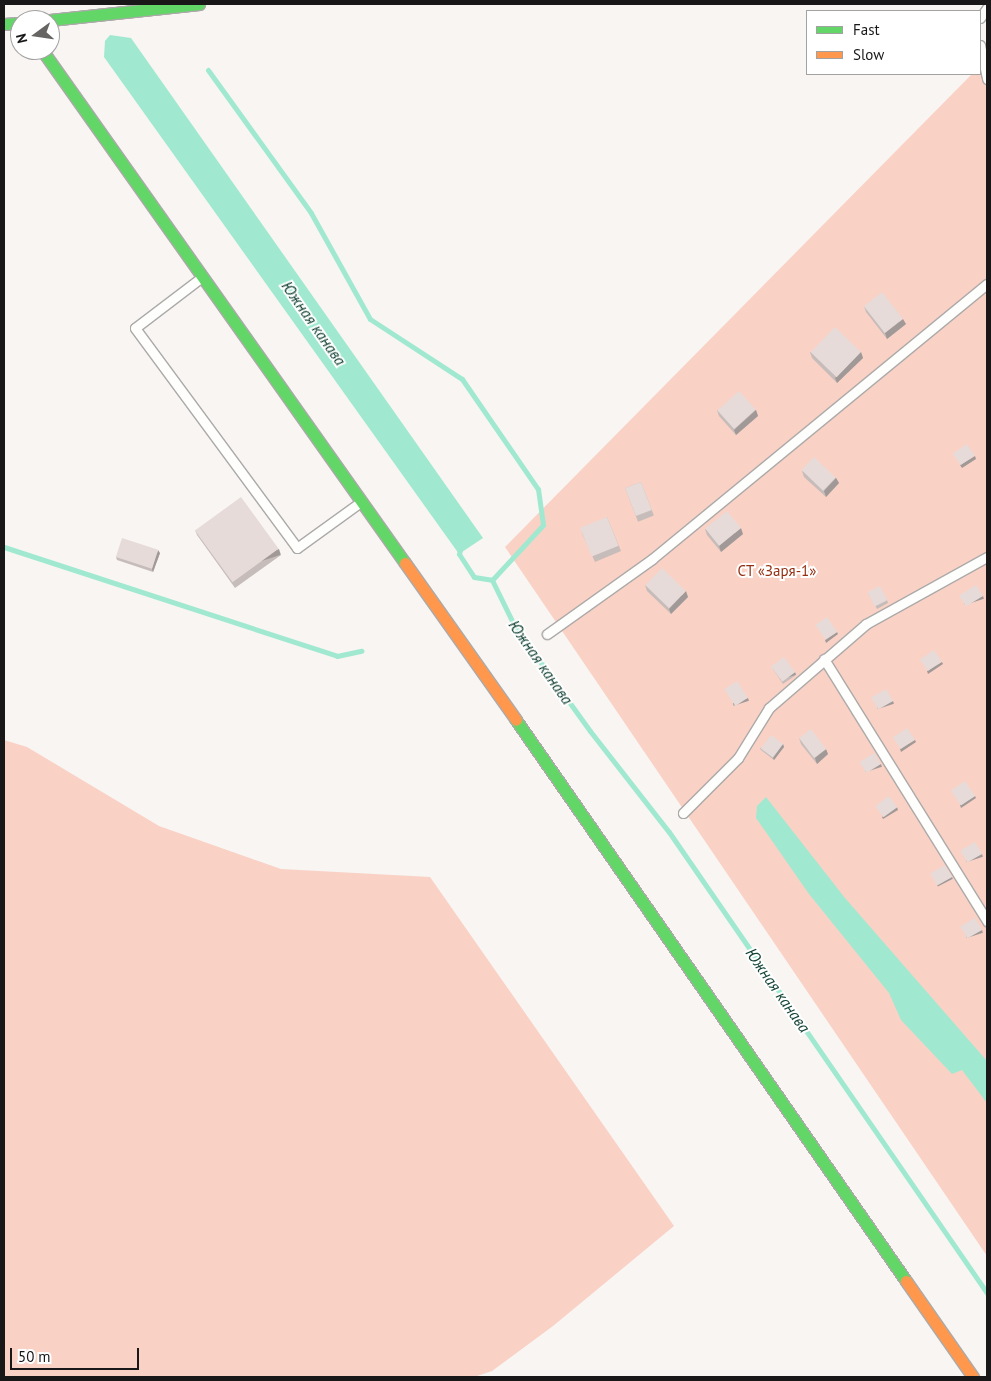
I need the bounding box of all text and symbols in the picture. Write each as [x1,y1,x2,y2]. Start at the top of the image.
north arrow [10,10,60,60]
legend [806,10,981,75]
text: Fast [853,20,880,39]
text: N [12,32,31,45]
text: Slow [853,45,884,64]
water label: Южная канава [278,277,350,369]
park label: СТ «Заря-1» [737,562,817,580]
water label: Южная канава [505,616,577,708]
water label: Южная канава [742,944,814,1036]
scale bar [12,1338,141,1370]
text: 50 m [18,1347,51,1366]

